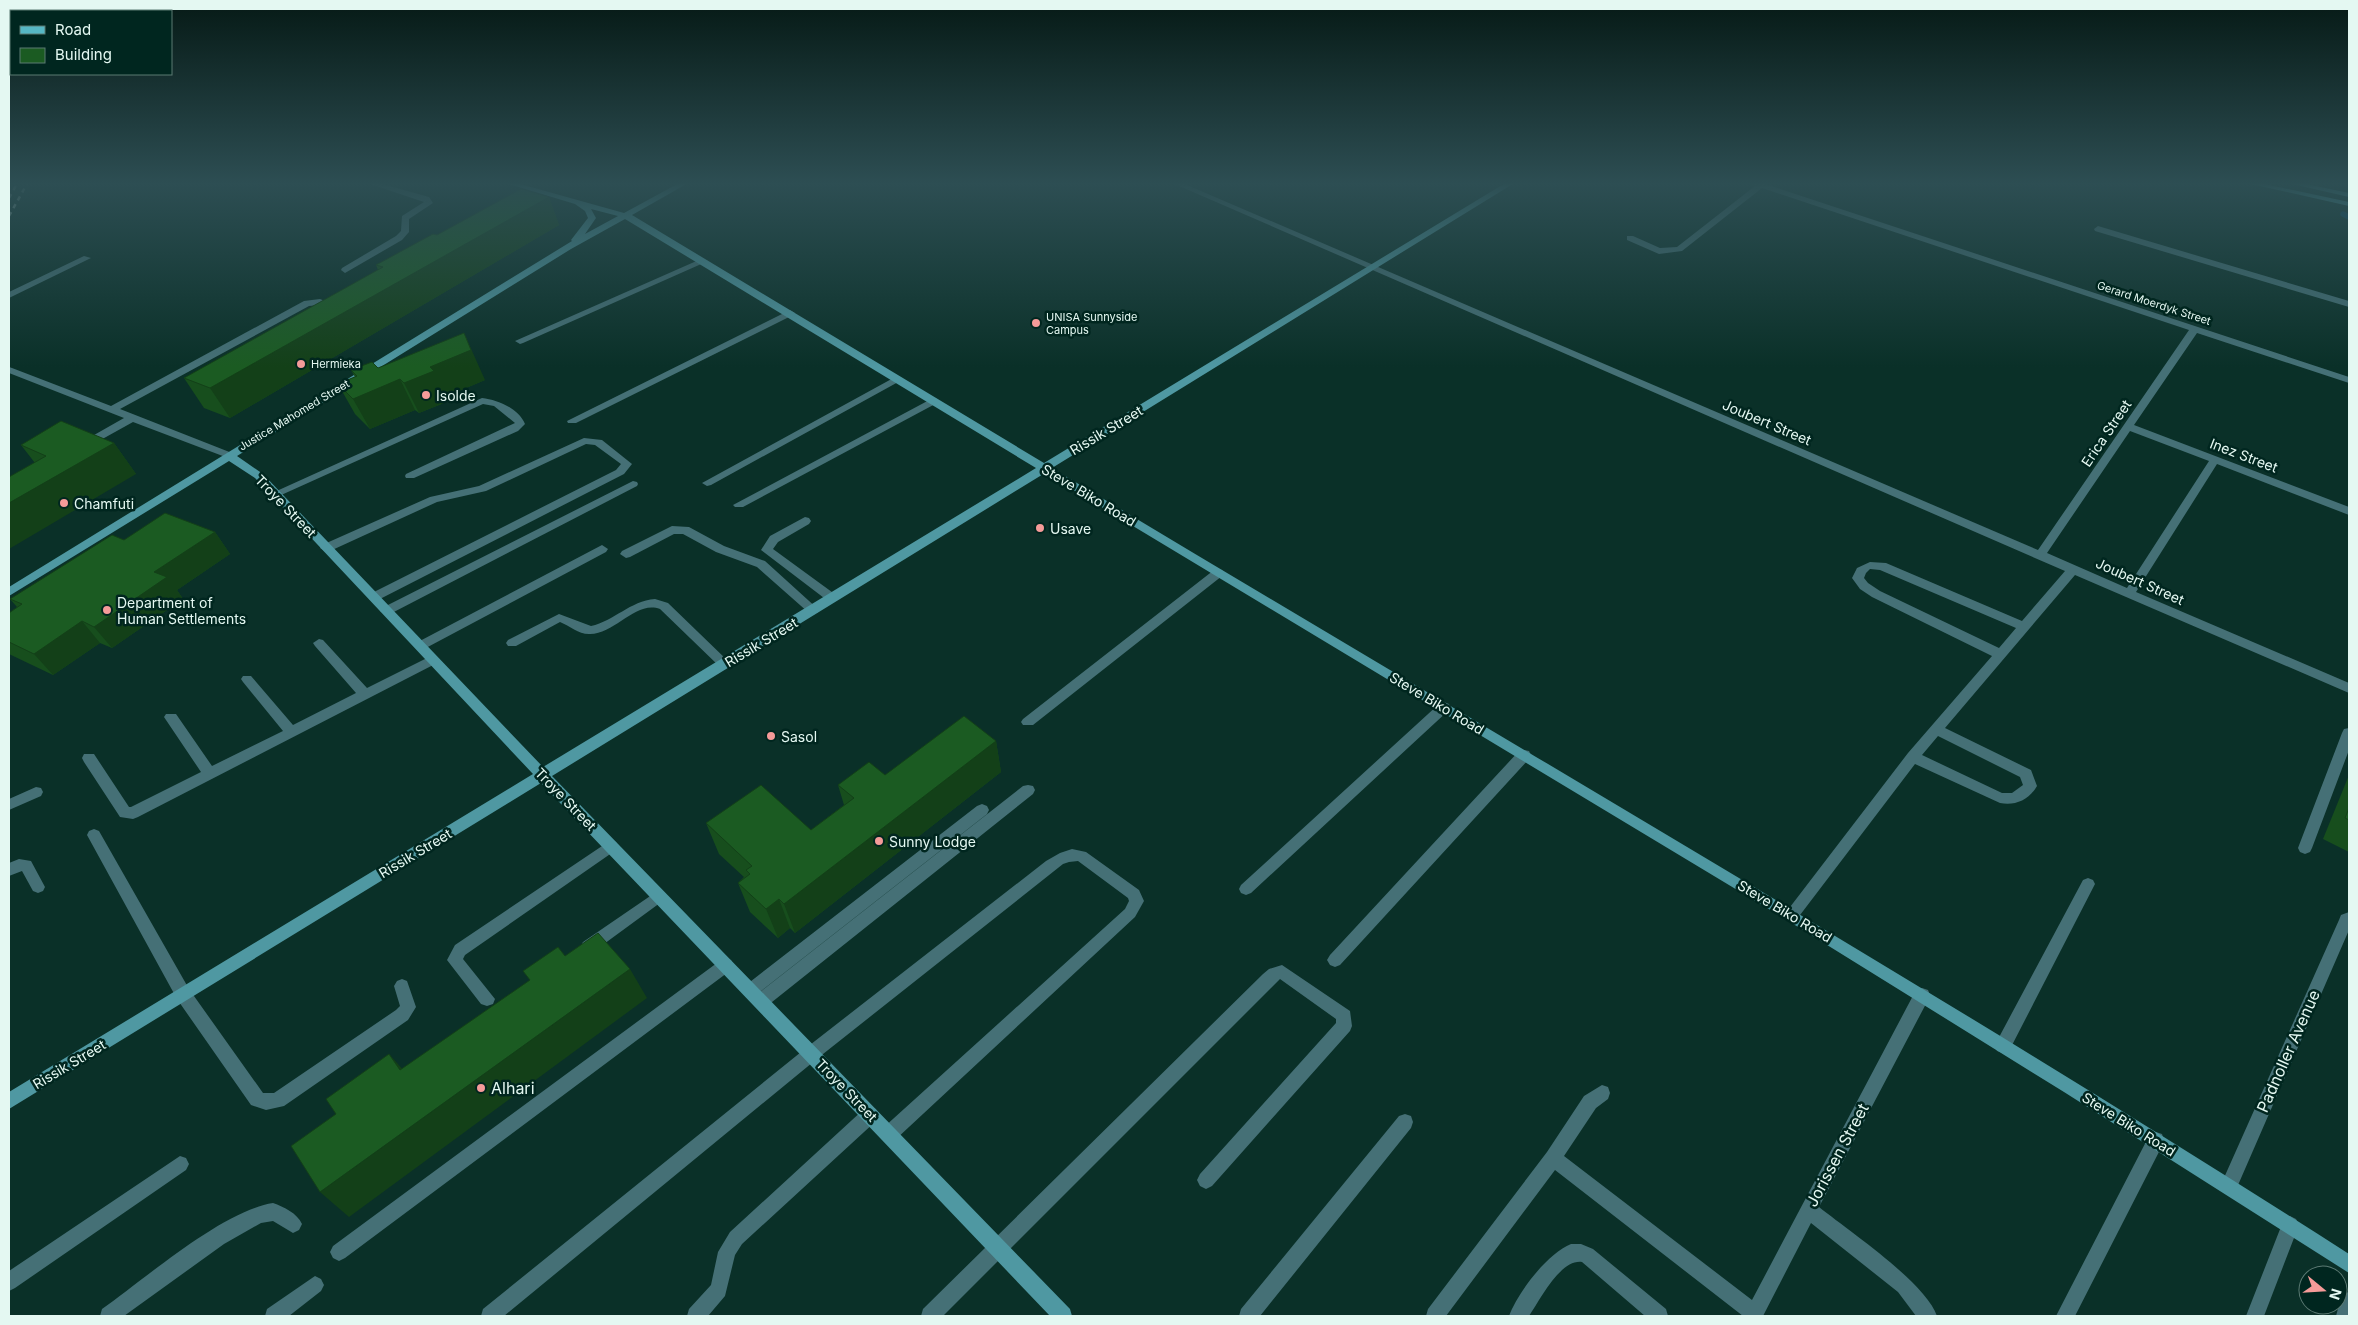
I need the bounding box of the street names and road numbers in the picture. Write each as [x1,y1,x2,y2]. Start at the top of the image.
street label: Gerard Moerdyk Street [2095,278,2213,328]
street label: Justice Mahomed Street [236,376,352,454]
street label: Joubert Street [1720,396,1814,449]
street label: Erica Street [2077,396,2135,470]
street label: Rissik Street [1067,401,1146,458]
street label: Inez Street [2208,434,2281,476]
street label: Steve Biko Road [1039,460,1139,530]
street label: Troye Street [252,471,320,541]
street label: Joubert Street [2093,554,2187,608]
street label: Rissik Street [722,613,801,670]
street label: Steve Biko Road [1387,668,1487,738]
street label: Troye Street [532,764,600,834]
street label: Rissik Street [376,824,455,881]
street label: Steve Biko Road [1735,876,1835,946]
street label: Padnoller Avenue [2252,987,2324,1115]
street label: Rissik Street [30,1035,109,1092]
street label: Troye Street [813,1055,881,1125]
street label: Steve Biko Road [2079,1088,2179,1160]
street label: Jorissen Street [1801,1100,1873,1210]

